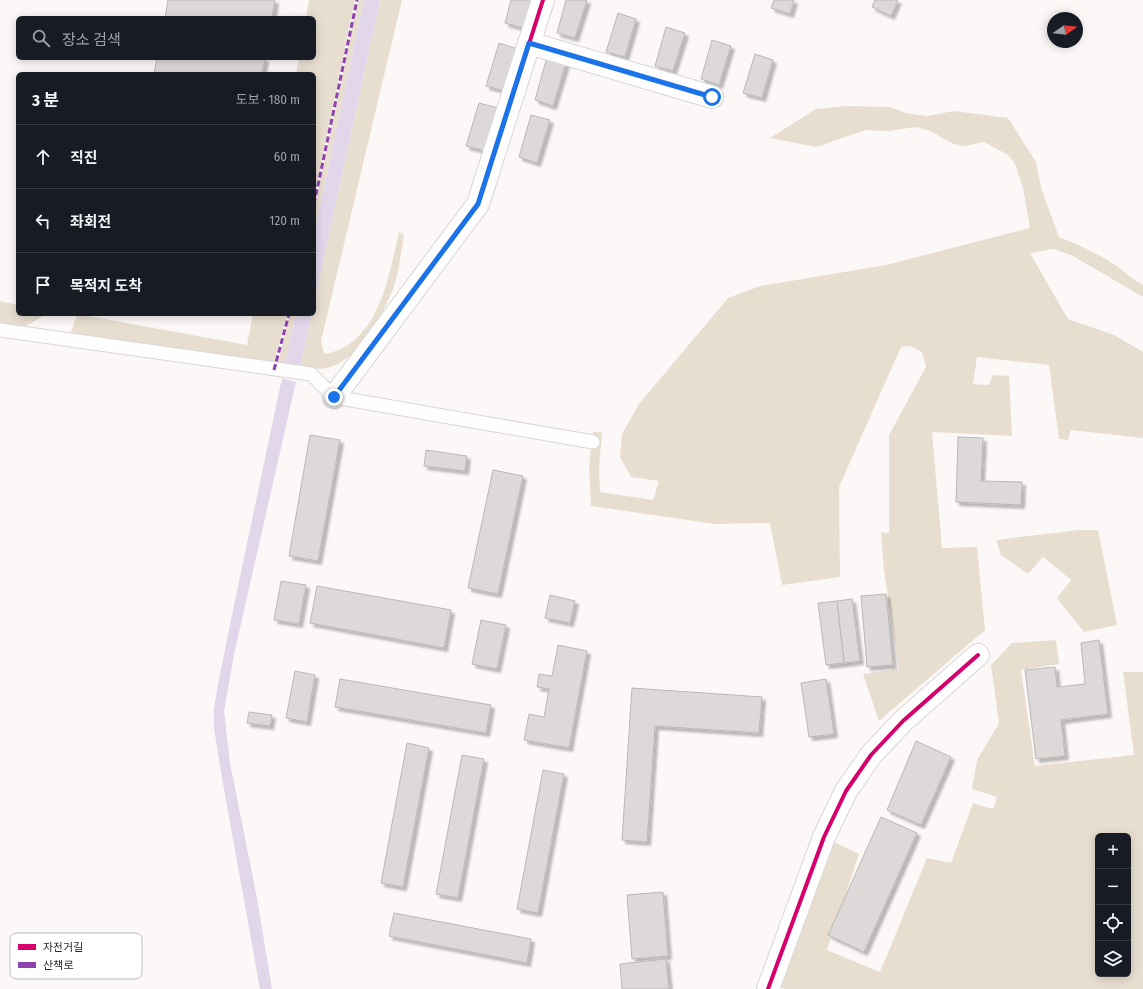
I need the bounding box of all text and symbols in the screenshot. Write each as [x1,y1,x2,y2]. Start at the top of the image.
north arrow [1047,12,1083,48]
search box [16,16,316,60]
icon: search [30,27,52,49]
text: 장소 검색 [62,31,121,49]
route start [703,88,721,106]
text: 3 분 [32,90,59,111]
text: 도보 · 180 m [236,92,300,107]
icon: ahead [32,146,54,168]
text: 직진 [70,149,98,167]
text: 60 m [274,149,300,164]
icon: left [32,210,54,232]
text: 좌회전 [70,213,111,231]
text: 120 m [269,213,300,228]
icon: arrive [32,274,54,296]
text: 목적지 도착 [70,277,142,295]
route end [325,388,343,406]
map controls [1095,833,1131,977]
button: + [1095,833,1131,869]
button: − [1095,869,1131,905]
button: locate [1095,905,1131,941]
legend [10,933,142,979]
text: 자전거길 [43,941,83,954]
button: layers [1095,941,1131,977]
text: 산책로 [43,959,73,972]

